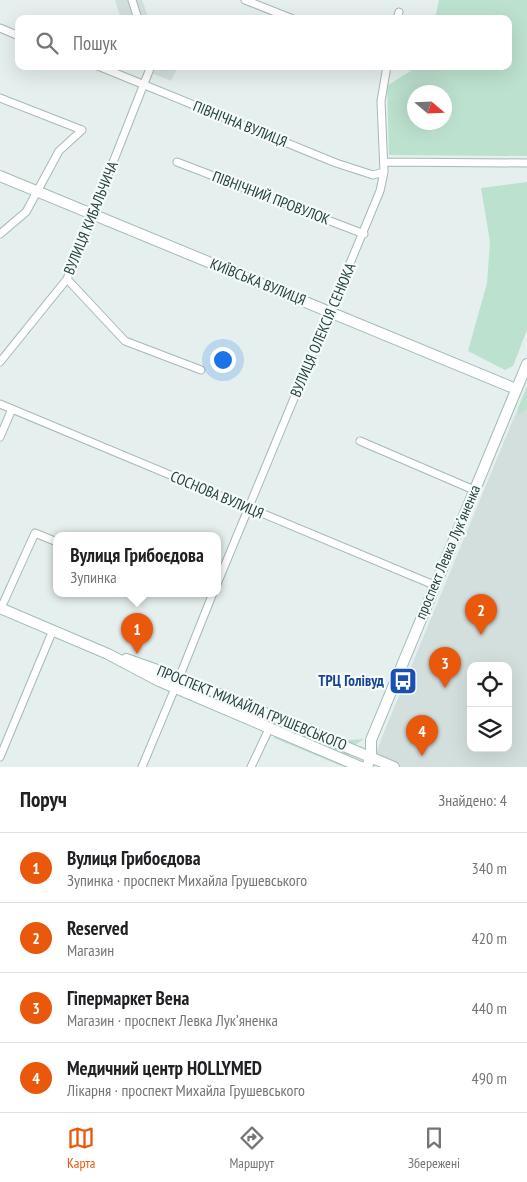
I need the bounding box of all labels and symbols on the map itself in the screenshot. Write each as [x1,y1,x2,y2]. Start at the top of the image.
north arrow [407,85,452,130]
street label: ПІВНІЧНА ВУЛИЦЯ [190,96,290,151]
street label: ВУЛИЦЯ КИБАЛЬЧИЧА [59,157,122,277]
street label: ПІВНІЧНИЙ ПРОВУЛОК [210,166,333,229]
street label: КИЇВСЬКА ВУЛИЦЯ [208,254,309,309]
street label: ВУЛИЦЯ ОЛЕКСІЯ СЕНЮКА [286,259,360,400]
your location [210,347,236,373]
street label: СОСНОВА ВУЛИЦЯ [168,466,267,523]
street label: проспект Левка Лукʼяненка [411,482,484,622]
pin: 2 [465,594,497,635]
pin: 1 [121,613,153,654]
pin: 3 [429,647,461,688]
street label: ПРОСПЕКТ МИХАЙЛА ГРУШЕВСЬКОГО [155,661,350,754]
bus stop icon: ТРЦ Голівуд [388,666,418,696]
place label: ТРЦ Голівуд [318,671,384,690]
pin: 4 [406,715,438,756]

